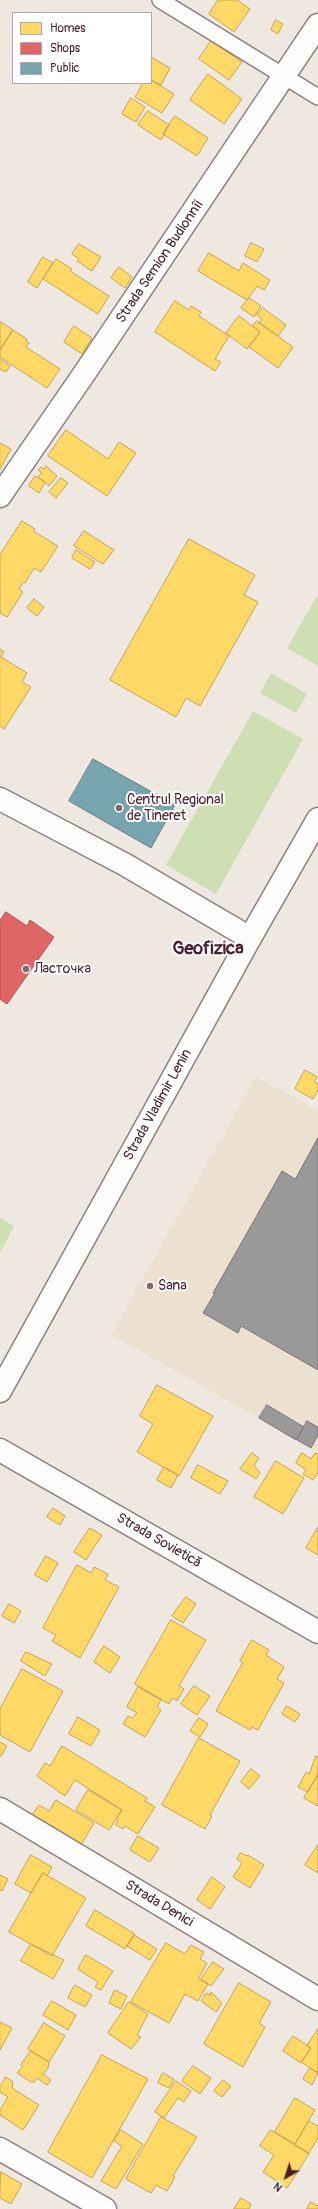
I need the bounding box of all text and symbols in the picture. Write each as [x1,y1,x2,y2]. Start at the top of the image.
legend [12,12,152,84]
text: Homes [50,21,86,36]
text: Shops [50,41,80,56]
text: Public [50,61,80,76]
street label: Strada Semion Budionnîi [113,198,207,326]
place label: Centrul Regional de Tineret [127,792,224,824]
marker: Centrul Regional de Tineret [114,803,124,813]
district label: Geofizica [172,938,244,960]
place label: Ласточка [34,961,91,977]
marker: Ласточка [21,964,31,974]
street label: Strada Vladimir Lenin [120,1046,196,1164]
place label: Sana [158,1278,187,1294]
marker: Sana [145,1281,155,1291]
street label: Strada Sovietică [113,1510,205,1572]
street label: Strada Denici [122,1877,196,1931]
north arrow [266,2157,306,2197]
text: N [271,2179,285,2194]

